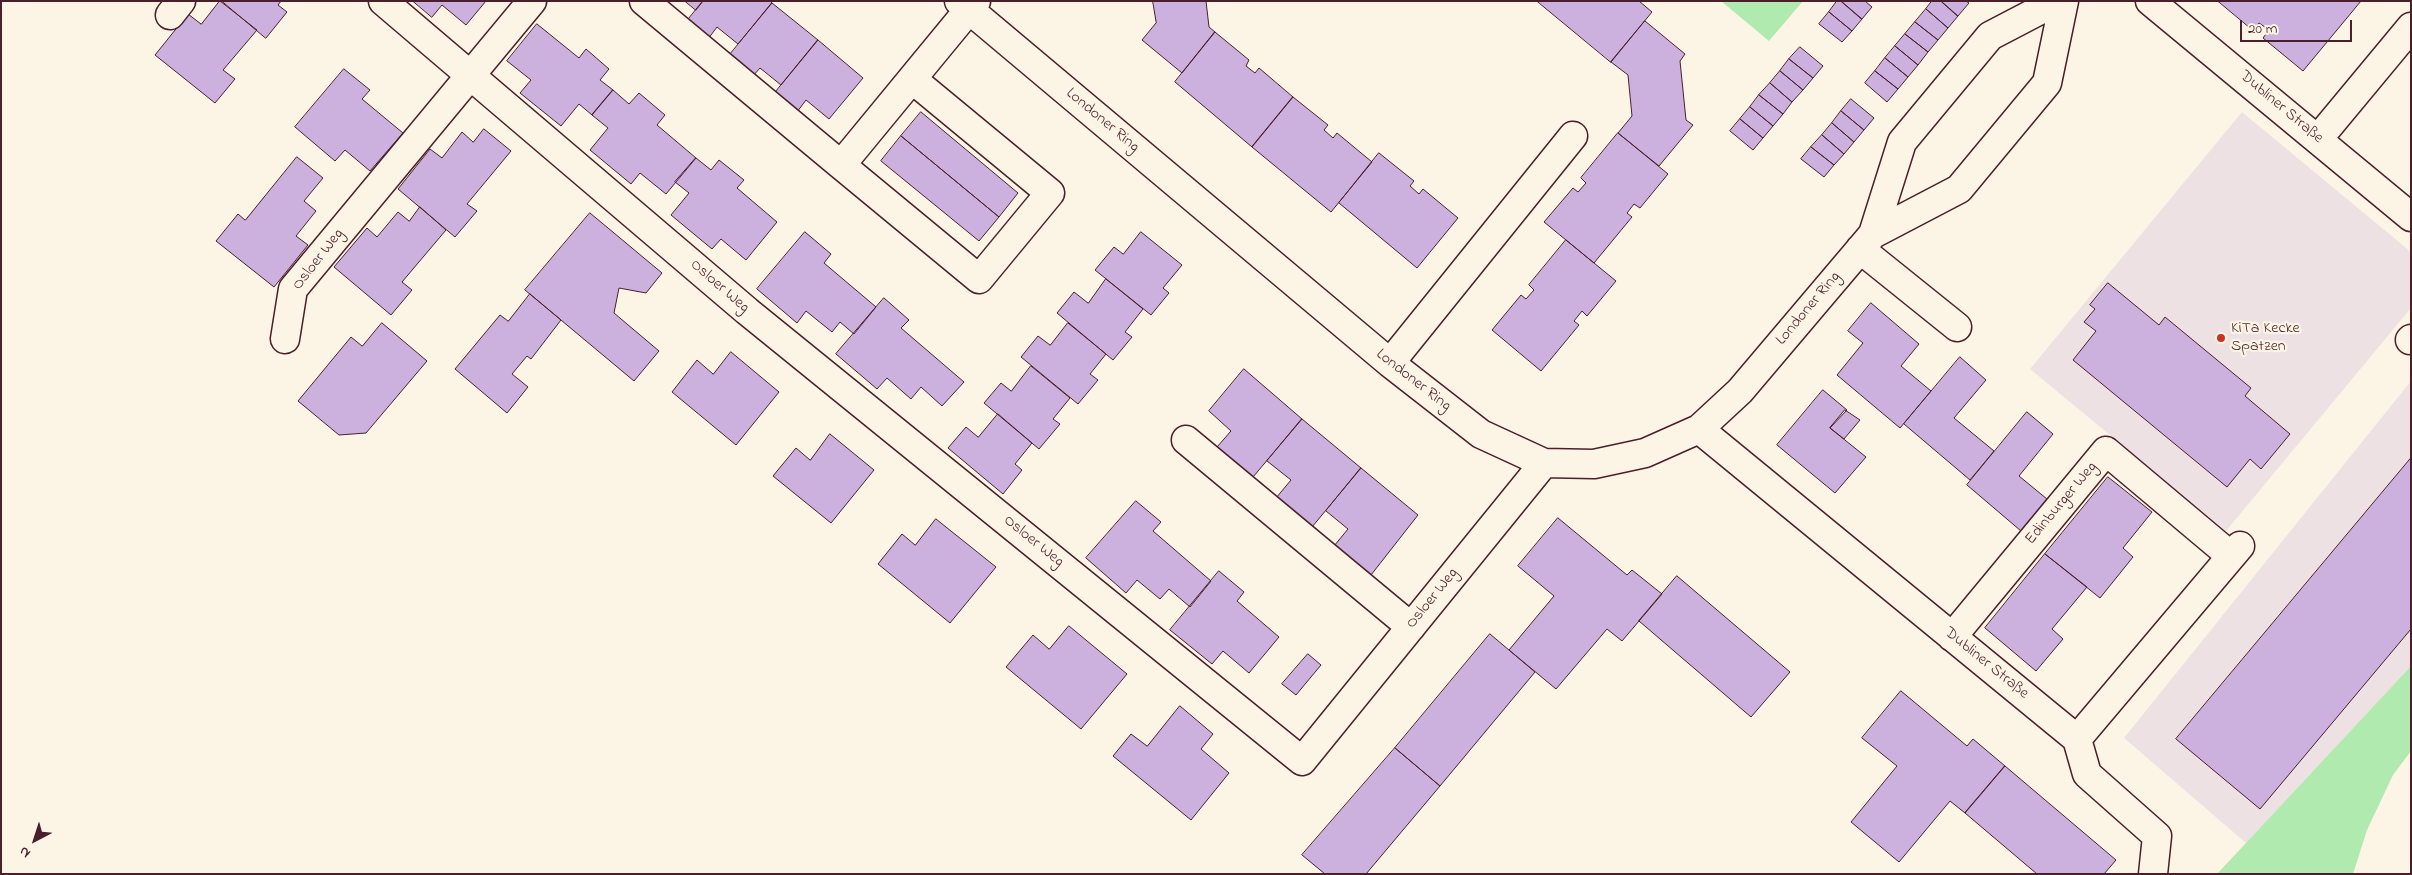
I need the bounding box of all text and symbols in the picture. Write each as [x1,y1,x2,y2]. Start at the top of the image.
scale bar [2242,10,2354,42]
text: 20 m [2248,18,2277,40]
street label: Dubliner Straße [2235,67,2327,149]
street label: Londoner Ring [1061,85,1143,157]
street label: Osloer Weg [289,226,349,294]
street label: Osloer Weg [685,256,753,318]
street label: Londoner Ring [1773,268,1845,350]
place label: KiTa Kecke Spatzen [2231,319,2300,357]
marker: KiTa Kecke Spatzen [2215,332,2227,344]
street label: Londoner Ring [1372,346,1454,416]
street label: Edinburger Weg [2022,459,2102,549]
street label: Osloer Weg [999,512,1067,572]
street label: Osloer Weg [1403,565,1463,633]
street label: Dubliner Straße [1940,624,2032,704]
north arrow [10,815,60,865]
text: N [15,841,35,863]

